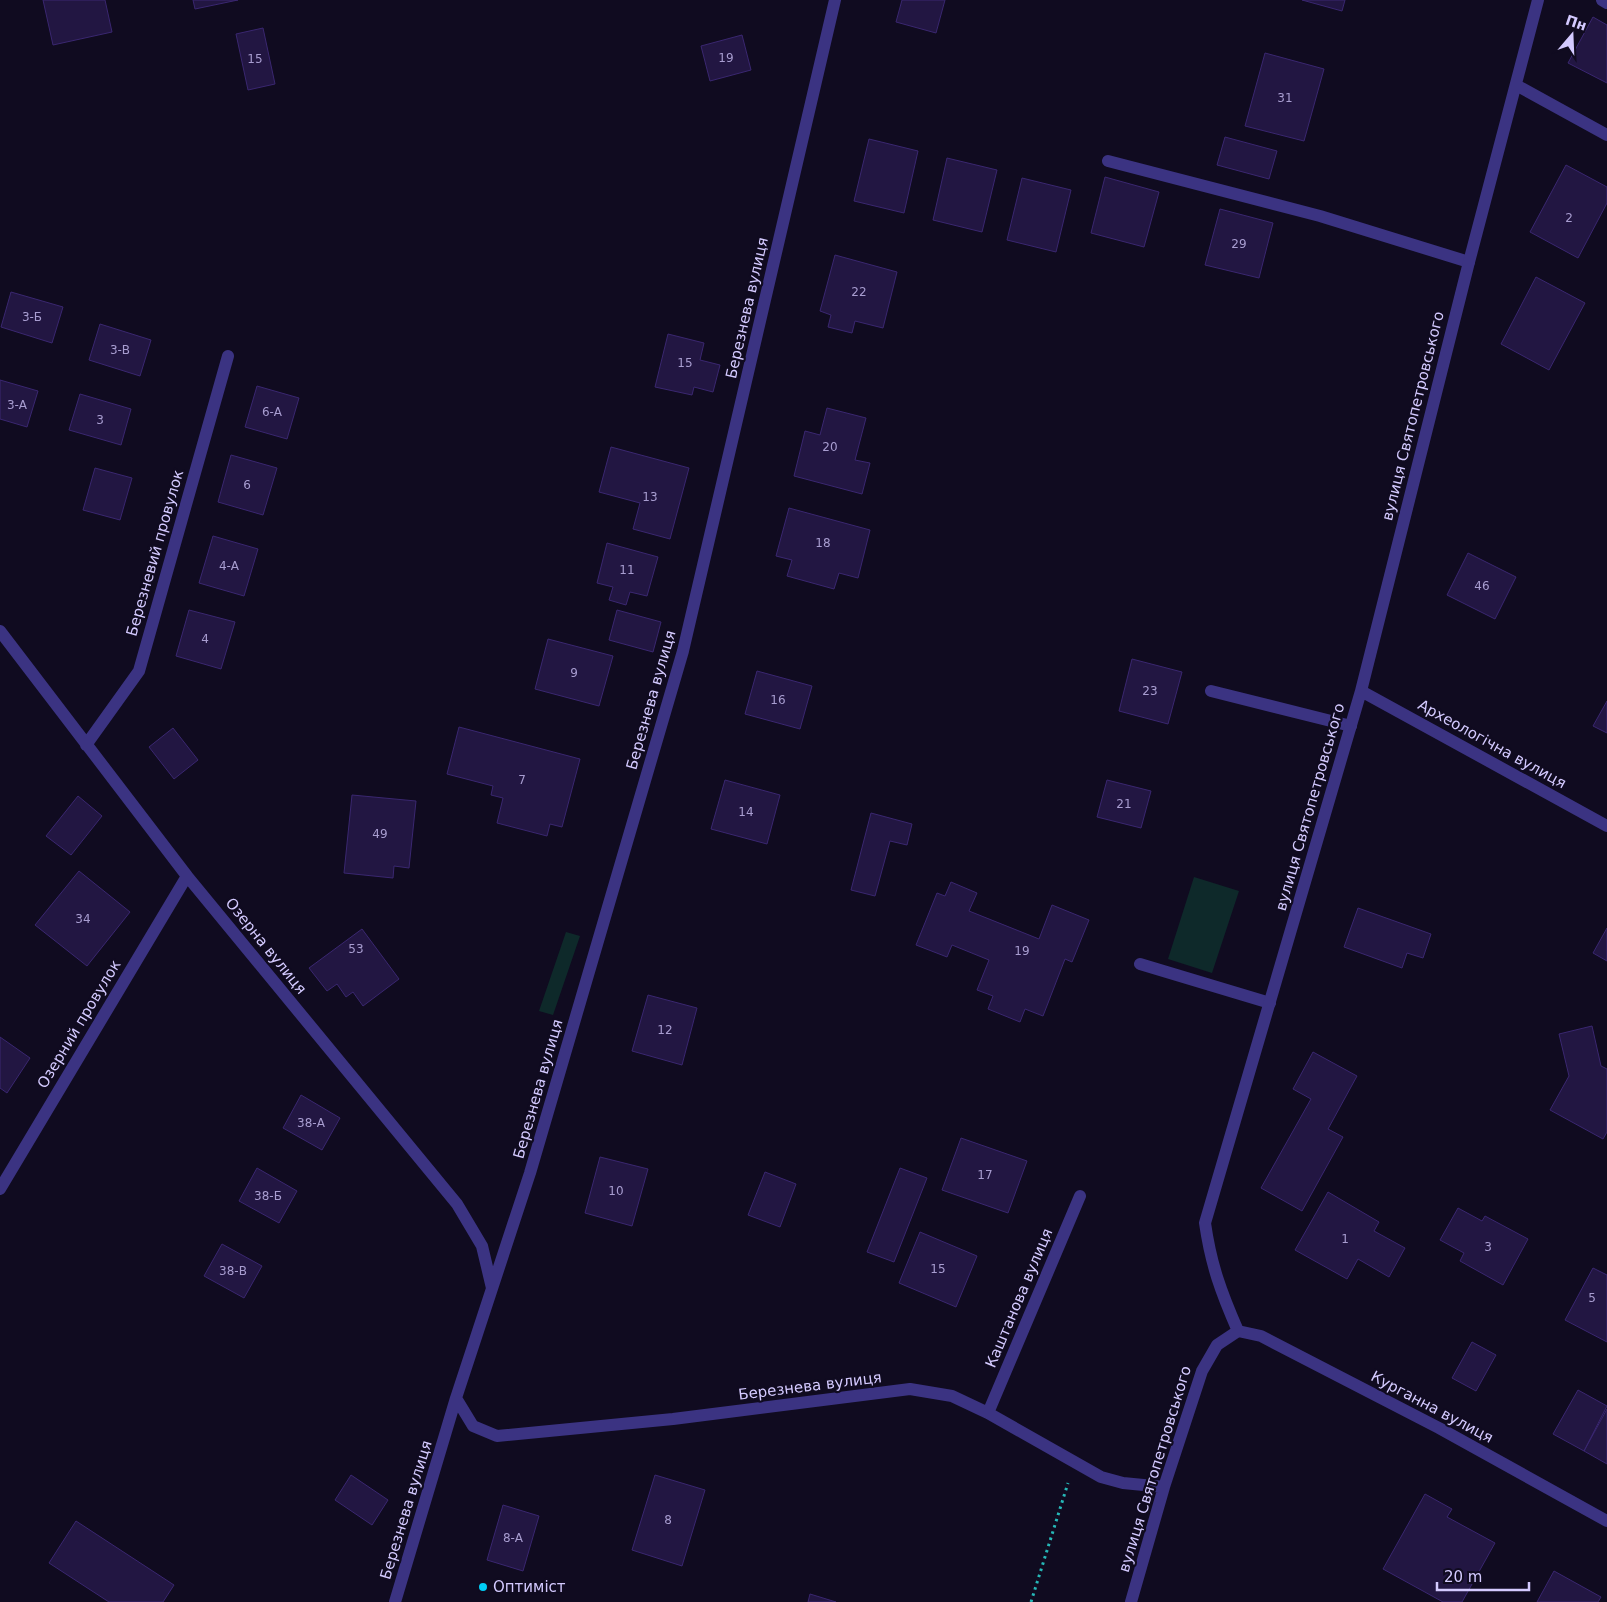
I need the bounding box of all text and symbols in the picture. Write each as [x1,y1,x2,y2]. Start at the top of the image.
north arrow [1547,10,1597,60]
text: Пн [1564,12,1589,34]
house number: 19 [718,51,734,65]
house number: 15 [247,52,263,66]
house number: 31 [1277,91,1293,105]
house number: 2 [1565,211,1573,225]
street label: Березнева вулиця [722,236,772,380]
house number: 29 [1231,237,1247,251]
house number: 22 [851,285,867,299]
house number: 3-Б [22,310,42,324]
street label: вулиця Святопетровського [1378,310,1448,522]
house number: 3-В [110,343,130,357]
house number: 15 [677,356,693,370]
house number: 3-А [7,398,28,412]
house number: 6-А [262,405,283,419]
house number: 3 [96,413,104,427]
house number: 20 [822,440,838,454]
street label: Березневий провулок [123,468,187,638]
house number: 6 [243,478,251,492]
house number: 13 [642,490,658,504]
house number: 18 [815,536,831,550]
house number: 4-А [219,559,240,573]
house number: 11 [619,563,635,577]
house number: 46 [1474,579,1490,593]
street label: Березнева вулиця [622,628,680,772]
house number: 4 [201,632,209,646]
house number: 9 [570,666,578,680]
house number: 23 [1142,684,1158,698]
house number: 16 [770,693,786,707]
street label: Археологічна вулиця [1415,696,1569,792]
street label: вулиця Святопетровського [1272,701,1348,913]
house number: 7 [518,773,526,787]
house number: 21 [1116,797,1132,811]
house number: 14 [738,805,754,819]
house number: 49 [372,827,388,841]
street label: Озерна вулиця [222,894,310,998]
house number: 34 [75,912,91,926]
house number: 53 [348,942,364,956]
house number: 19 [1014,944,1030,958]
street label: Озерний провулок [34,957,124,1091]
street label: Березнева вулиця [509,1017,567,1161]
house number: 12 [657,1023,673,1037]
house number: 38-А [297,1116,326,1130]
house number: 17 [977,1168,993,1182]
house number: 10 [608,1184,624,1198]
house number: 38-Б [254,1189,282,1203]
street label: Каштанова вулиця [981,1226,1057,1370]
house number: 1 [1341,1232,1349,1246]
house number: 3 [1484,1240,1492,1254]
house number: 15 [930,1262,946,1276]
house number: 38-В [219,1264,247,1278]
house number: 5 [1588,1291,1596,1305]
street label: вулиця Святопетровського [1115,1364,1195,1574]
street label: Курганна вулиця [1368,1367,1496,1447]
street label: Березнева вулиця [737,1368,883,1404]
street label: Березнева вулиця [376,1438,436,1582]
house number: 8 [664,1513,672,1527]
house number: 8-А [503,1531,524,1545]
scale bar [1437,1560,1530,1592]
text: 20 m [1444,1568,1482,1586]
place label: Оптиміст [493,1578,566,1596]
marker: Оптиміст [477,1581,489,1593]

